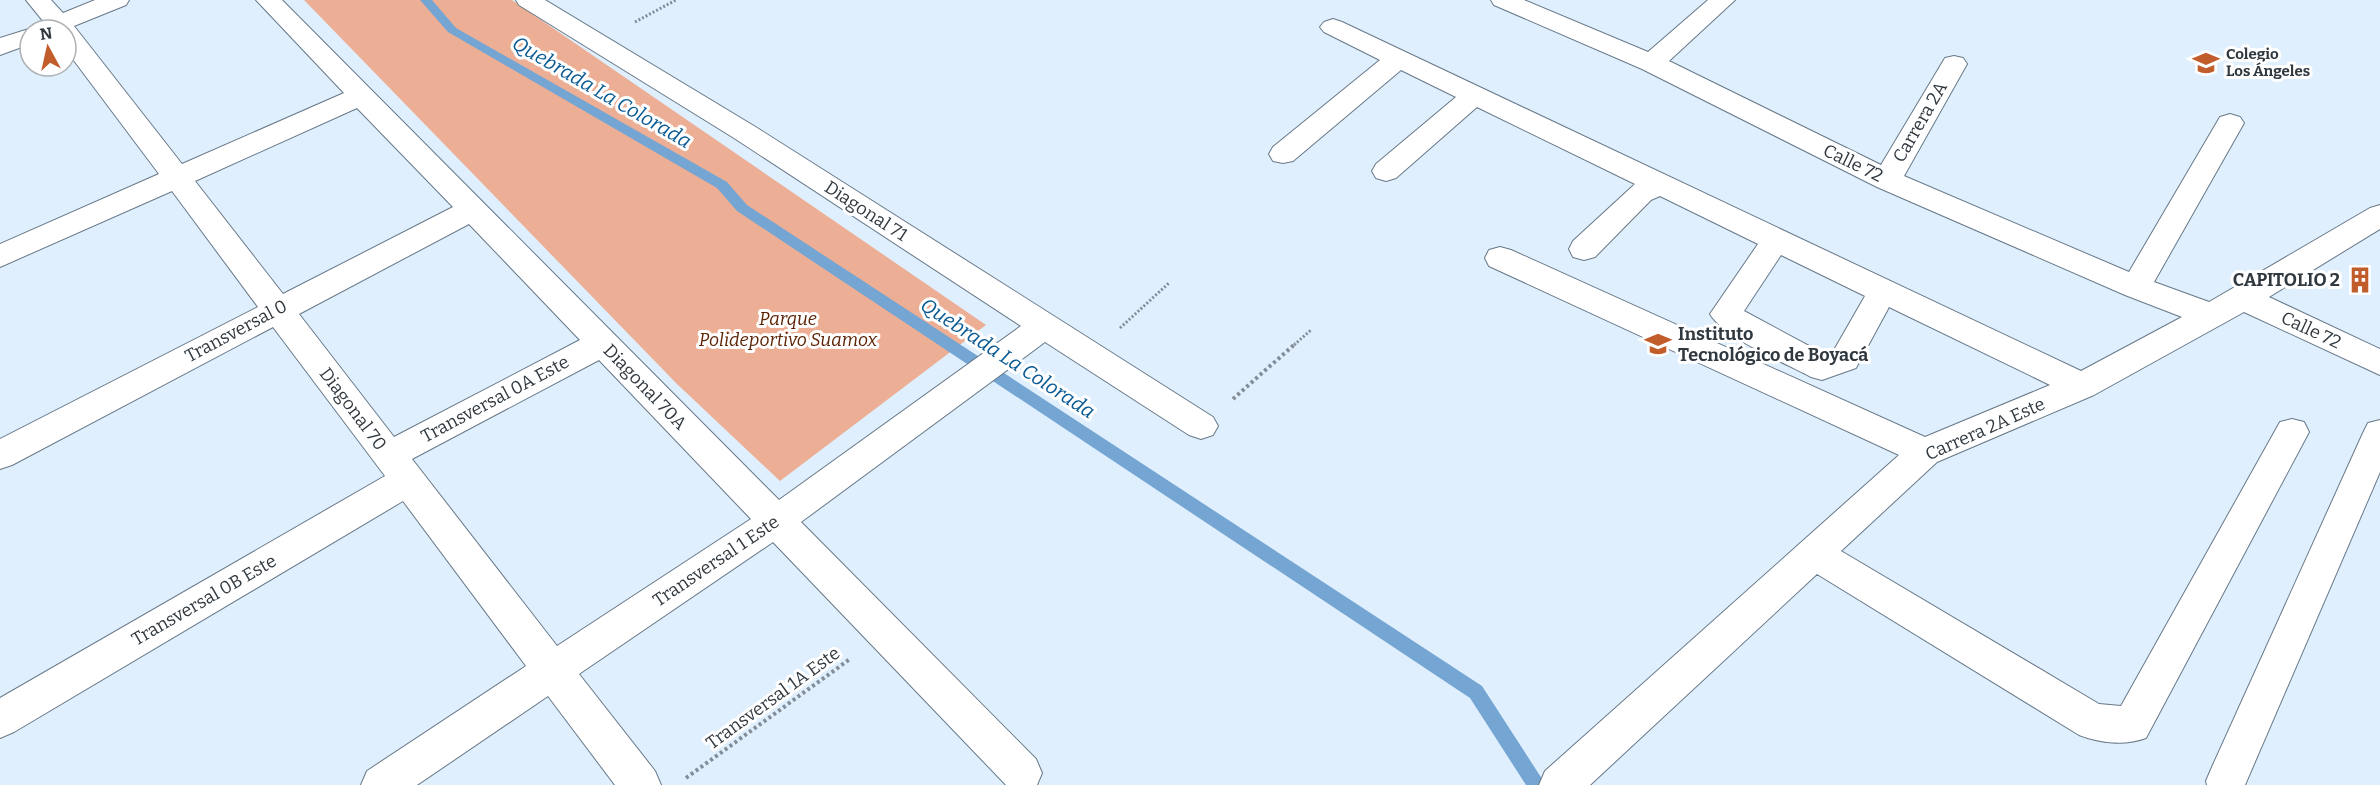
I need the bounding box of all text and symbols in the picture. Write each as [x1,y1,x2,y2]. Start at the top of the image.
north arrow [18,18,78,78]
text: N [39,23,53,44]
water label: Quebrada La Colorada [508,31,696,153]
place label: Colegio Los Ángeles [2226,45,2310,80]
school or university icon: Colegio Los Ángeles [2191,48,2221,78]
street label: Carrera 2A [1888,78,1952,166]
street label: Calle 72 [1820,139,1886,187]
street label: Diagonal 71 [820,176,912,246]
building icon: CAPITOLIO 2 [2345,265,2375,295]
place label: CAPITOLIO 2 [2233,269,2340,291]
water label: Quebrada La Colorada [916,293,1100,423]
street label: Transversal 0 [181,295,291,367]
street label: Calle 72 [2278,307,2344,353]
park label: Parque Polideportivo Suamox [699,308,877,351]
place label: Instituto Tecnológico de Boyacá [1678,323,1868,366]
school or university icon: Instituto Tecnológico de Boyacá [1643,329,1673,359]
street label: Diagonal 70A [599,340,692,435]
street label: Transversal 0A Este [417,351,573,447]
street label: Diagonal 70 [315,363,391,455]
street label: Carrera 2A Este [1922,393,2048,465]
street label: Transversal 1 Este [649,511,783,611]
street label: Transversal 0B Este [128,550,280,650]
street label: Transversal 1A Este [702,642,844,754]

